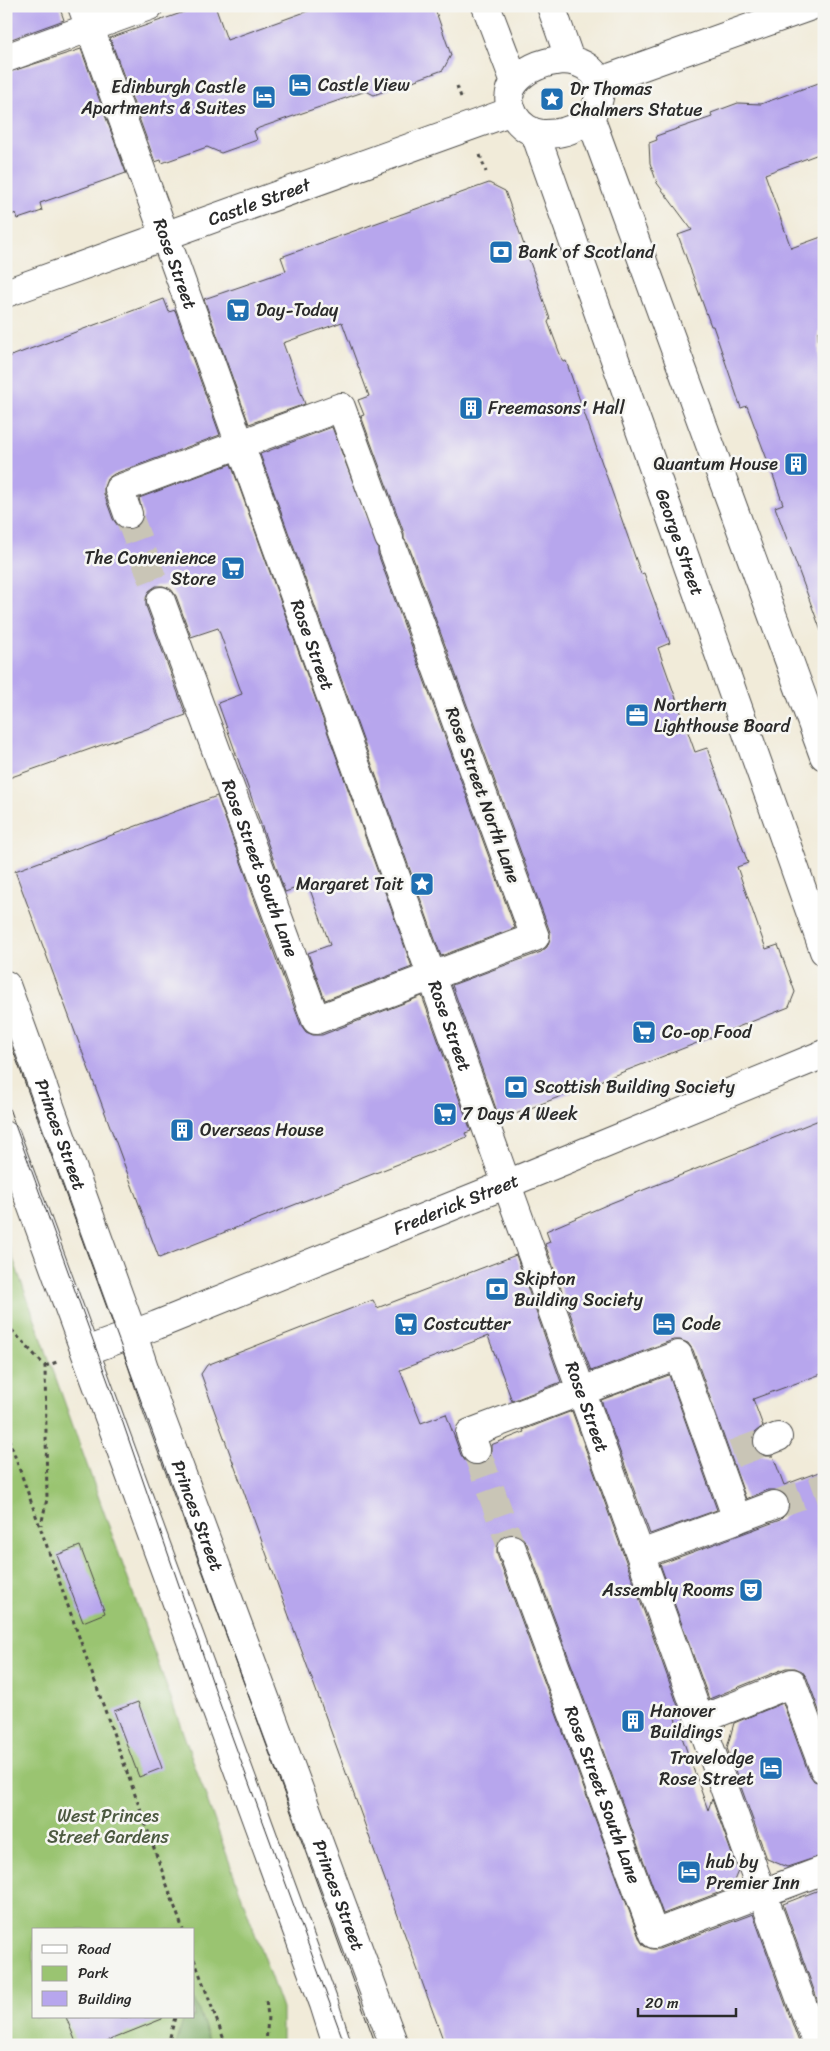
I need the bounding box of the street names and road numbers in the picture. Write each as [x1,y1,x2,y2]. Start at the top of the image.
street label: Castle Street [203,168,316,235]
street label: Rose Street [144,214,206,314]
street label: George Street [646,484,713,600]
street label: Rose Street [281,595,343,695]
street label: Rose Street North Lane [436,702,530,888]
street label: Rose Street South Lane [212,775,307,962]
street label: Rose Street [418,976,481,1076]
street label: Princes Street [25,1074,95,1195]
street label: Frederick Street [388,1165,524,1244]
street label: Rose Street [556,1357,618,1457]
street label: Princes Street [162,1455,233,1576]
street label: Rose Street South Lane [555,1701,650,1888]
street label: Princes Street [303,1835,374,1956]

